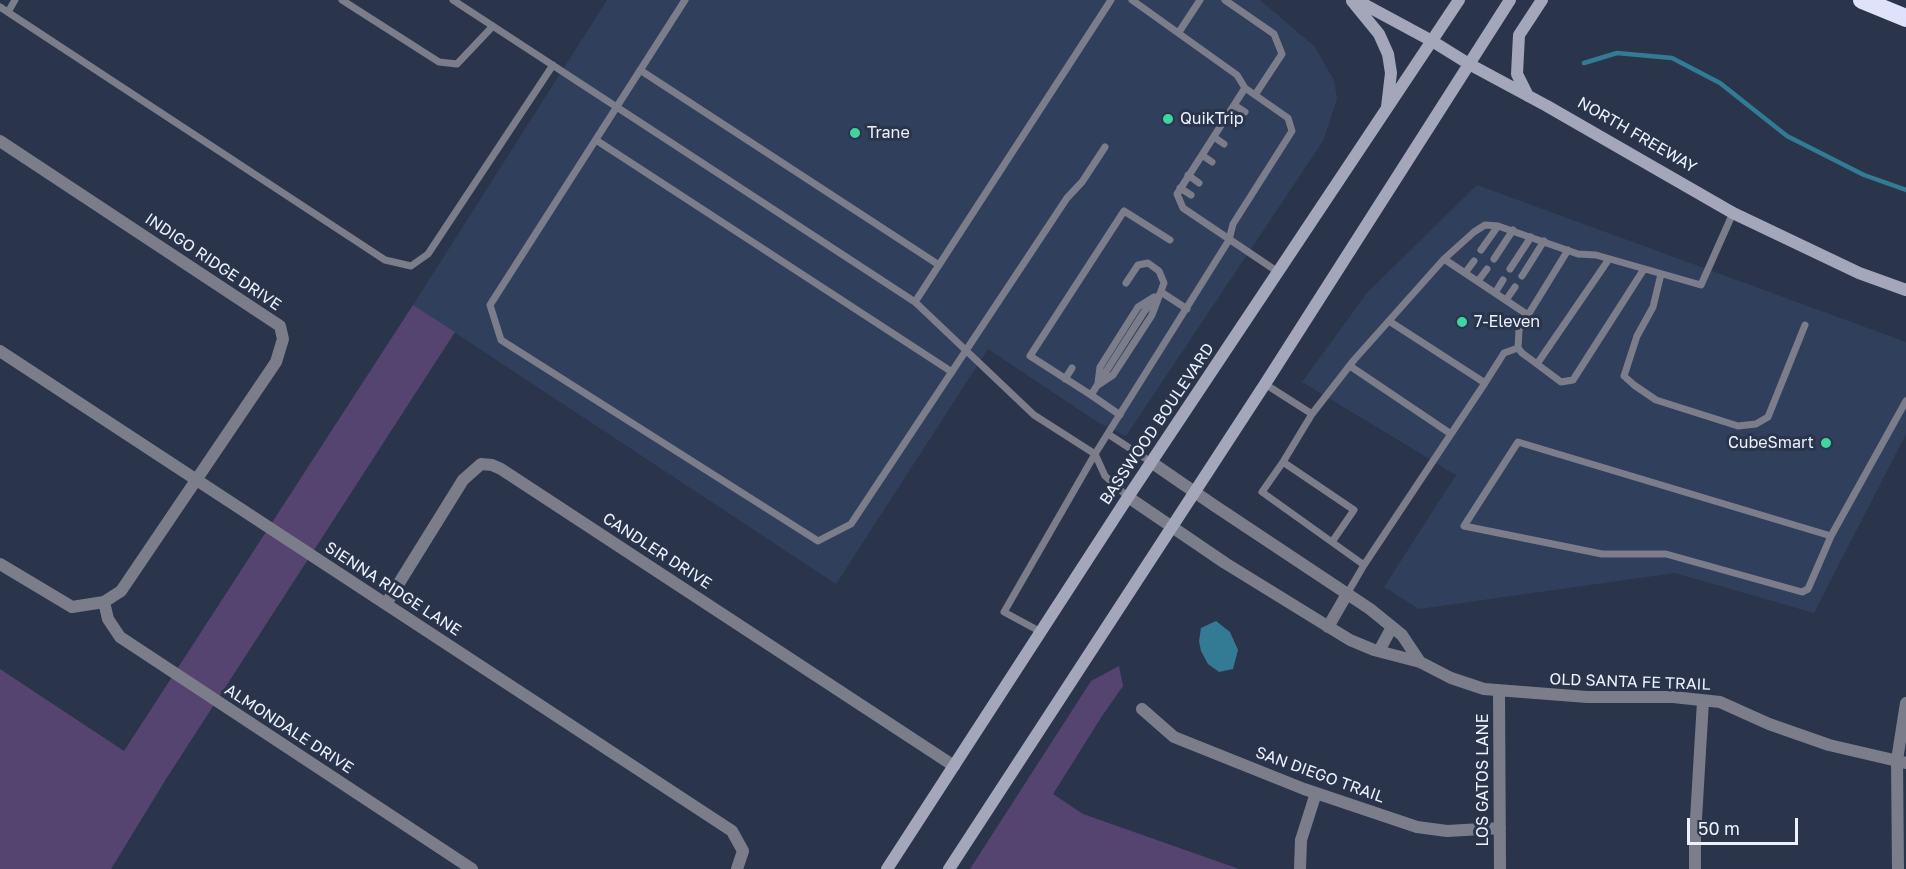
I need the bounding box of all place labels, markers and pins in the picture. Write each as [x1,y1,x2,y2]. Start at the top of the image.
place label: QuikTrip [1180,109,1244,129]
marker: QuikTrip [1161,112,1175,126]
place label: Trane [867,123,910,143]
marker: Trane [848,126,862,140]
place label: 7-Eleven [1474,312,1540,332]
marker: 7-Eleven [1455,315,1469,329]
place label: CubeSmart [1728,433,1814,453]
marker: CubeSmart [1819,436,1833,450]

